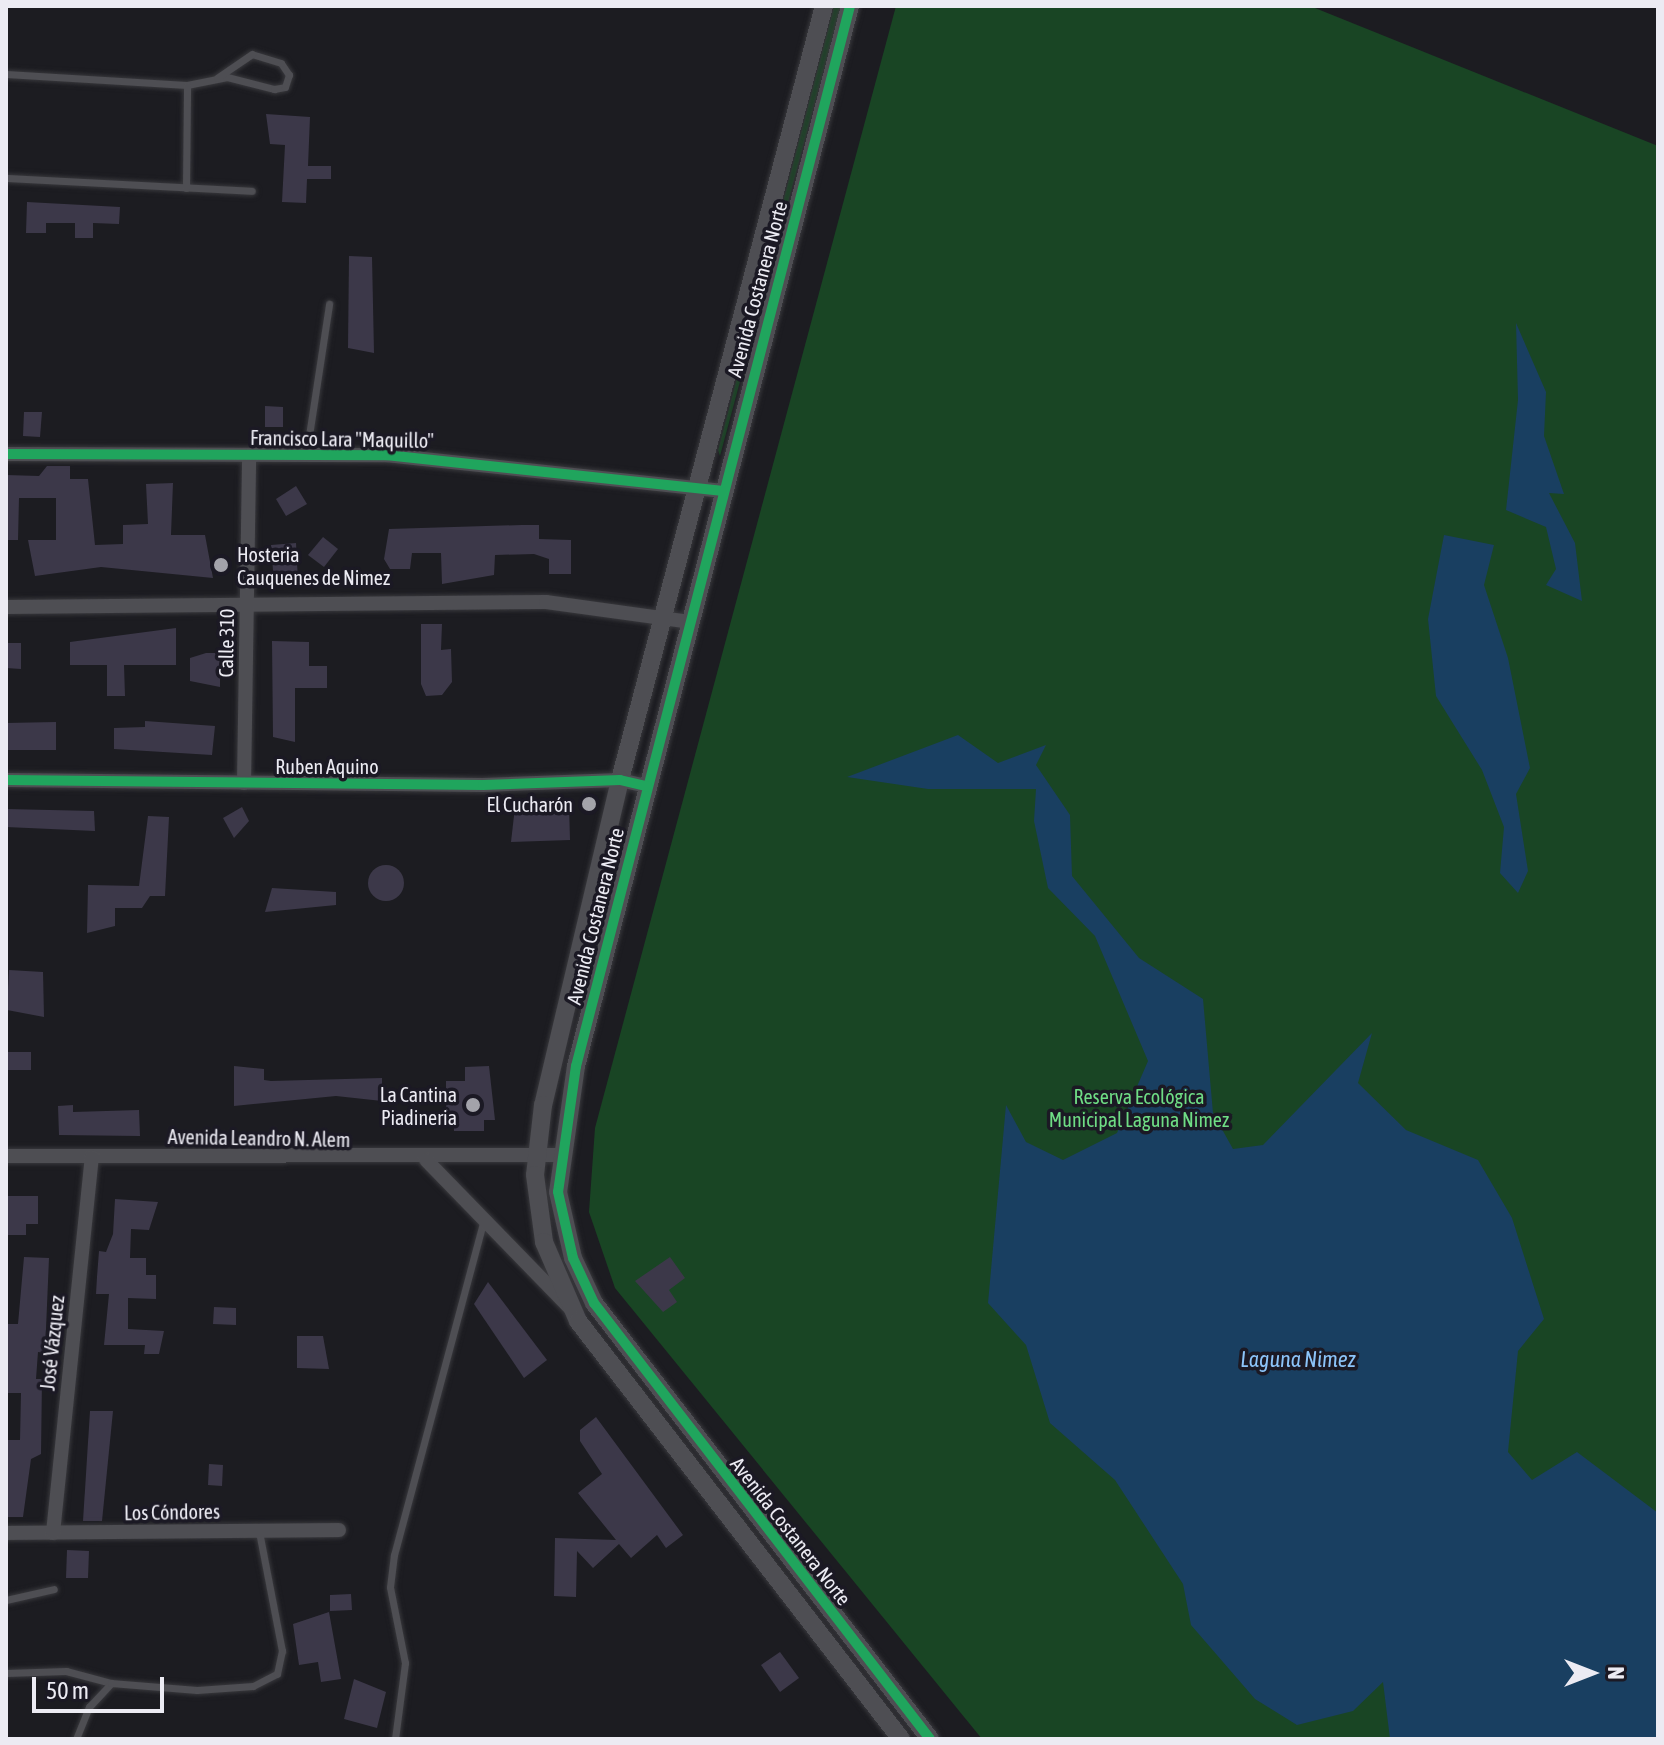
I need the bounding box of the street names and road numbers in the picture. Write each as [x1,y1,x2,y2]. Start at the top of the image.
street label: Avenida Costanera Norte [722,198,792,380]
street label: Francisco Lara "Maquillo" [250,425,434,453]
street label: Calle 310 [213,608,239,678]
street label: Ruben Aquino [275,754,379,778]
street label: Avenida Costanera Norte [561,825,629,1007]
street label: Avenida Leandro N. Alem [168,1124,350,1152]
street label: José Vázquez [35,1294,69,1392]
street label: Avenida Costanera Norte [726,1452,856,1610]
street label: Los Cóndores [124,1499,220,1525]

